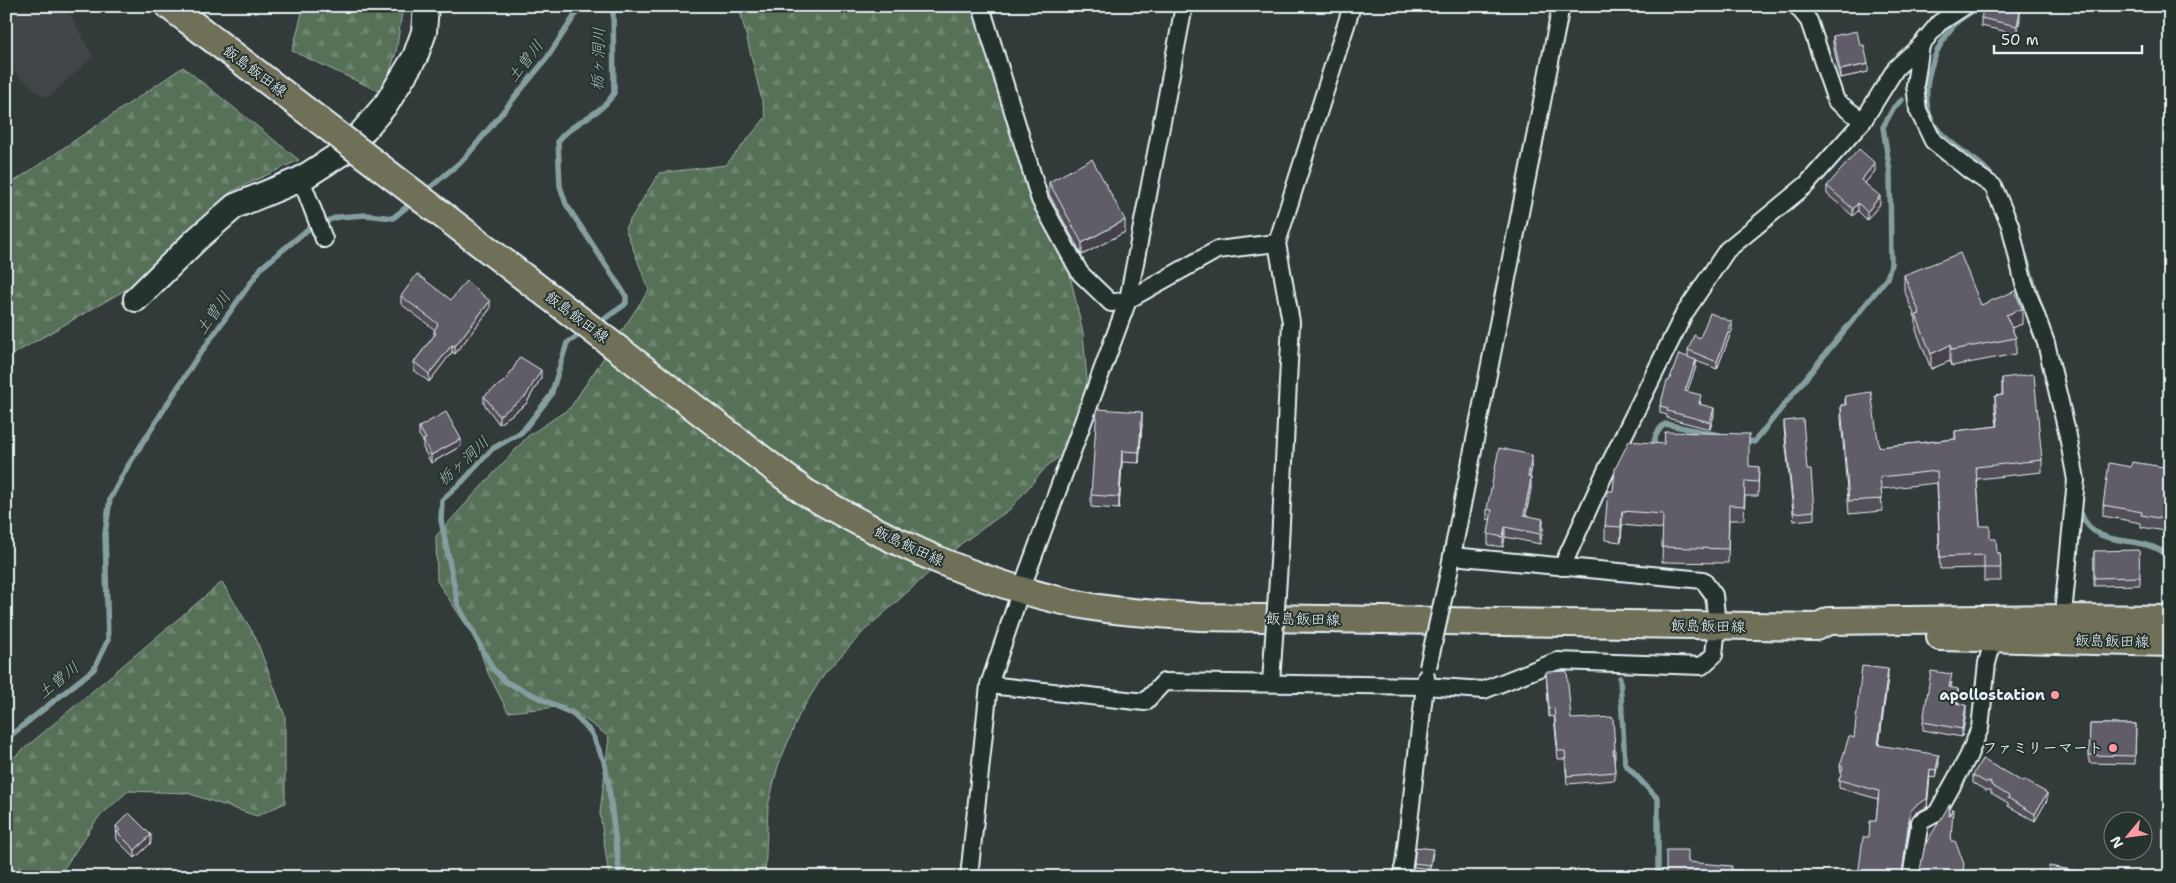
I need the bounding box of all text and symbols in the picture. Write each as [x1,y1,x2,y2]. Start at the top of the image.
scale bar [1994,22,2141,54]
water label: 栃ヶ洞川 [586,27,610,91]
text: 50 m [2001,30,2039,50]
water label: 土曽川 [502,36,548,86]
street label: 飯島飯田線 [219,40,291,102]
street label: 飯島飯田線 [541,286,613,348]
water label: 土曽川 [191,287,235,339]
water label: 栃ヶ洞川 [432,431,494,491]
street label: 飯島飯田線 [871,521,947,571]
street label: 飯島飯田線 [1265,608,1341,630]
street label: 飯島飯田線 [1670,615,1746,637]
street label: 飯島飯田線 [2074,630,2150,652]
water label: 土曽川 [33,657,83,703]
place label: apollostation [1940,685,2045,705]
marker: apollostation [2049,689,2061,701]
place label: ファミリーマート [1982,738,2103,758]
marker: ファミリーマート [2107,742,2119,754]
north arrow [2104,810,2154,860]
text: N [2106,833,2127,852]

